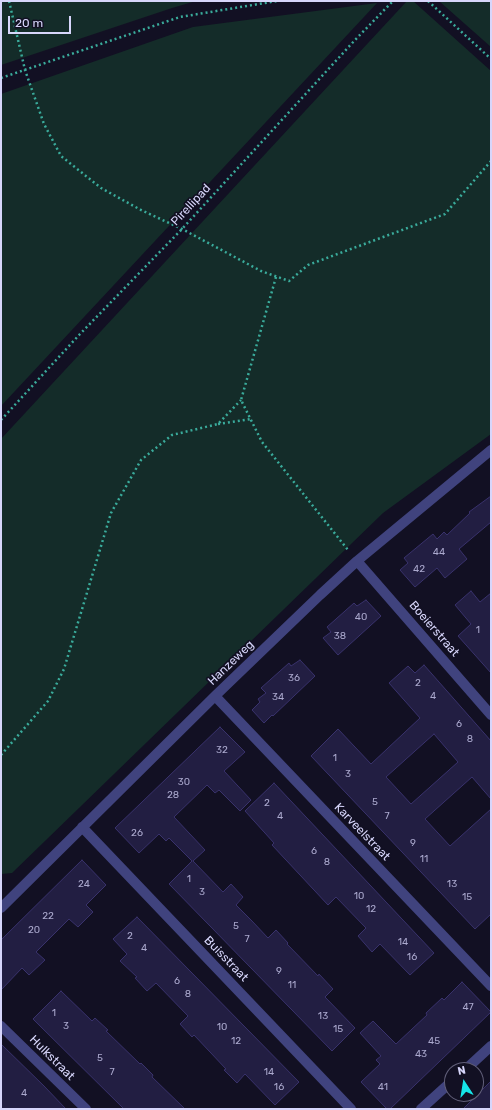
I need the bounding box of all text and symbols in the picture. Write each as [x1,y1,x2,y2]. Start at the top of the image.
scale bar [10,8,73,34]
text: 20 m [15,16,43,30]
street label: Pirellipad [168,181,214,229]
house number: 44 [433,546,445,558]
house number: 42 [413,563,425,575]
street label: Boeierstraat [406,598,462,660]
house number: 40 [355,611,367,623]
house number: 1 [476,624,480,636]
house number: 38 [334,630,346,642]
street label: Hanzeweg [205,638,257,688]
house number: 36 [288,672,300,684]
house number: 2 [415,677,421,689]
house number: 4 [430,690,436,702]
house number: 34 [272,691,284,703]
house number: 6 [456,718,462,730]
house number: 8 [467,733,473,745]
house number: 32 [216,744,228,756]
house number: 1 [333,752,337,764]
house number: 3 [345,768,351,780]
house number: 30 [178,776,190,788]
house number: 28 [167,789,179,801]
house number: 5 [372,796,378,808]
house number: 2 [264,797,270,809]
street label: Karveelstraat [331,800,393,864]
house number: 4 [277,810,283,822]
house number: 7 [384,810,390,822]
house number: 26 [131,827,143,839]
house number: 9 [410,837,416,849]
house number: 6 [311,845,317,857]
house number: 11 [420,853,428,865]
house number: 8 [324,856,330,868]
house number: 1 [187,873,191,885]
house number: 24 [78,878,90,890]
house number: 13 [447,878,457,890]
house number: 3 [199,886,205,898]
house number: 10 [354,890,364,902]
house number: 15 [462,891,472,903]
house number: 12 [366,903,376,915]
house number: 22 [42,910,54,922]
house number: 5 [233,920,239,932]
house number: 20 [28,924,40,936]
house number: 2 [127,930,133,942]
street label: Buisstraat [201,933,251,985]
house number: 7 [244,933,250,945]
house number: 14 [398,936,408,948]
house number: 4 [141,942,147,954]
house number: 16 [407,951,417,963]
house number: 9 [276,965,282,977]
house number: 6 [174,975,180,987]
house number: 11 [288,979,296,991]
house number: 8 [185,988,191,1000]
house number: 47 [462,1001,474,1013]
house number: 1 [52,1007,56,1019]
house number: 13 [318,1010,328,1022]
house number: 3 [63,1020,69,1032]
house number: 10 [217,1021,227,1033]
house number: 15 [333,1023,343,1035]
street label: Hulkstraat [26,1032,78,1084]
house number: 12 [231,1035,241,1047]
house number: 45 [428,1035,440,1047]
house number: 43 [415,1048,427,1060]
house number: 5 [97,1052,103,1064]
north arrow [444,1062,484,1102]
text: N [456,1064,467,1078]
house number: 7 [109,1066,115,1078]
house number: 14 [264,1066,274,1078]
house number: 16 [274,1081,284,1093]
house number: 41 [378,1081,388,1093]
house number: 4 [21,1087,27,1099]

